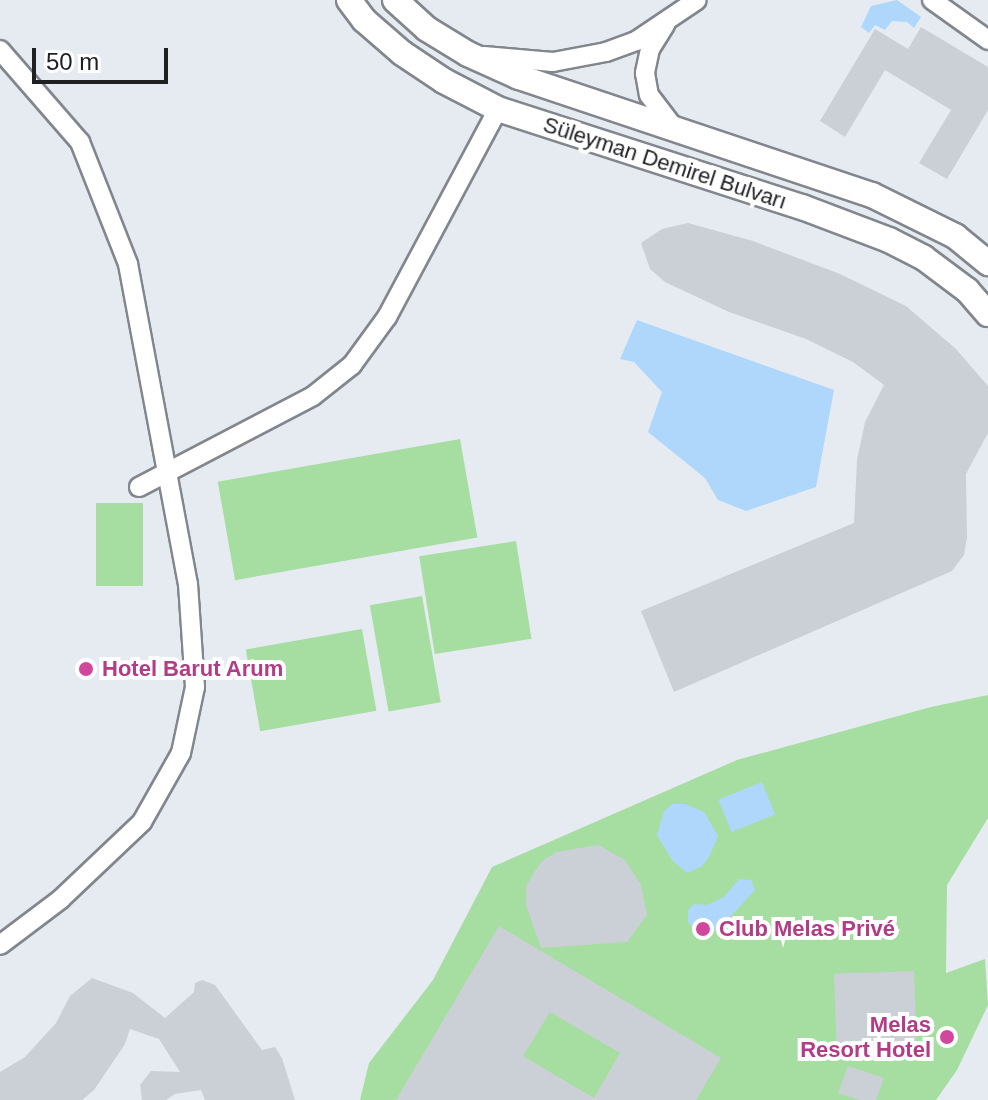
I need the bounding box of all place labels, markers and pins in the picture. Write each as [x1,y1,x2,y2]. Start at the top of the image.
place label: Hotel Barut Arum [102,656,284,682]
marker: Hotel Barut Arum [77,660,95,678]
place label: Club Melas Privé [719,916,895,942]
marker: Club Melas Privé [694,920,712,938]
place label: Melas Resort Hotel [800,1011,931,1062]
marker: Melas Resort Hotel [938,1028,956,1046]

